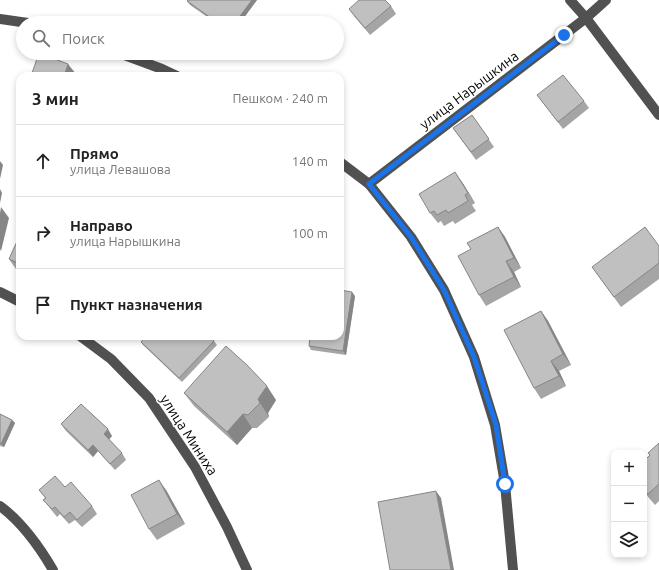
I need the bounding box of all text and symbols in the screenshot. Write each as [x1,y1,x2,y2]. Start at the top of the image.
search box [16,16,344,60]
route end [555,26,573,44]
icon: search [30,27,52,49]
text: Поиск [62,30,105,47]
street label: улица Нарышкина [417,48,521,132]
text: 3 мин [32,89,79,108]
text: Пешком · 240 m [232,91,328,105]
text: Прямо [70,145,119,162]
icon: ahead [32,150,54,172]
text: 140 m [292,154,328,168]
text: улица Левашова [70,162,171,176]
text: Направо [70,217,133,234]
icon: right [32,222,54,244]
text: 100 m [292,226,328,240]
text: улица Нарышкина [70,234,181,248]
icon: arrive [32,294,54,316]
text: Пункт назначения [70,296,203,313]
street label: улица Миниха [157,392,221,478]
map controls [611,450,647,558]
button: + [611,450,647,486]
route start [496,475,514,493]
button: − [611,486,647,522]
button: layers [611,522,647,558]

